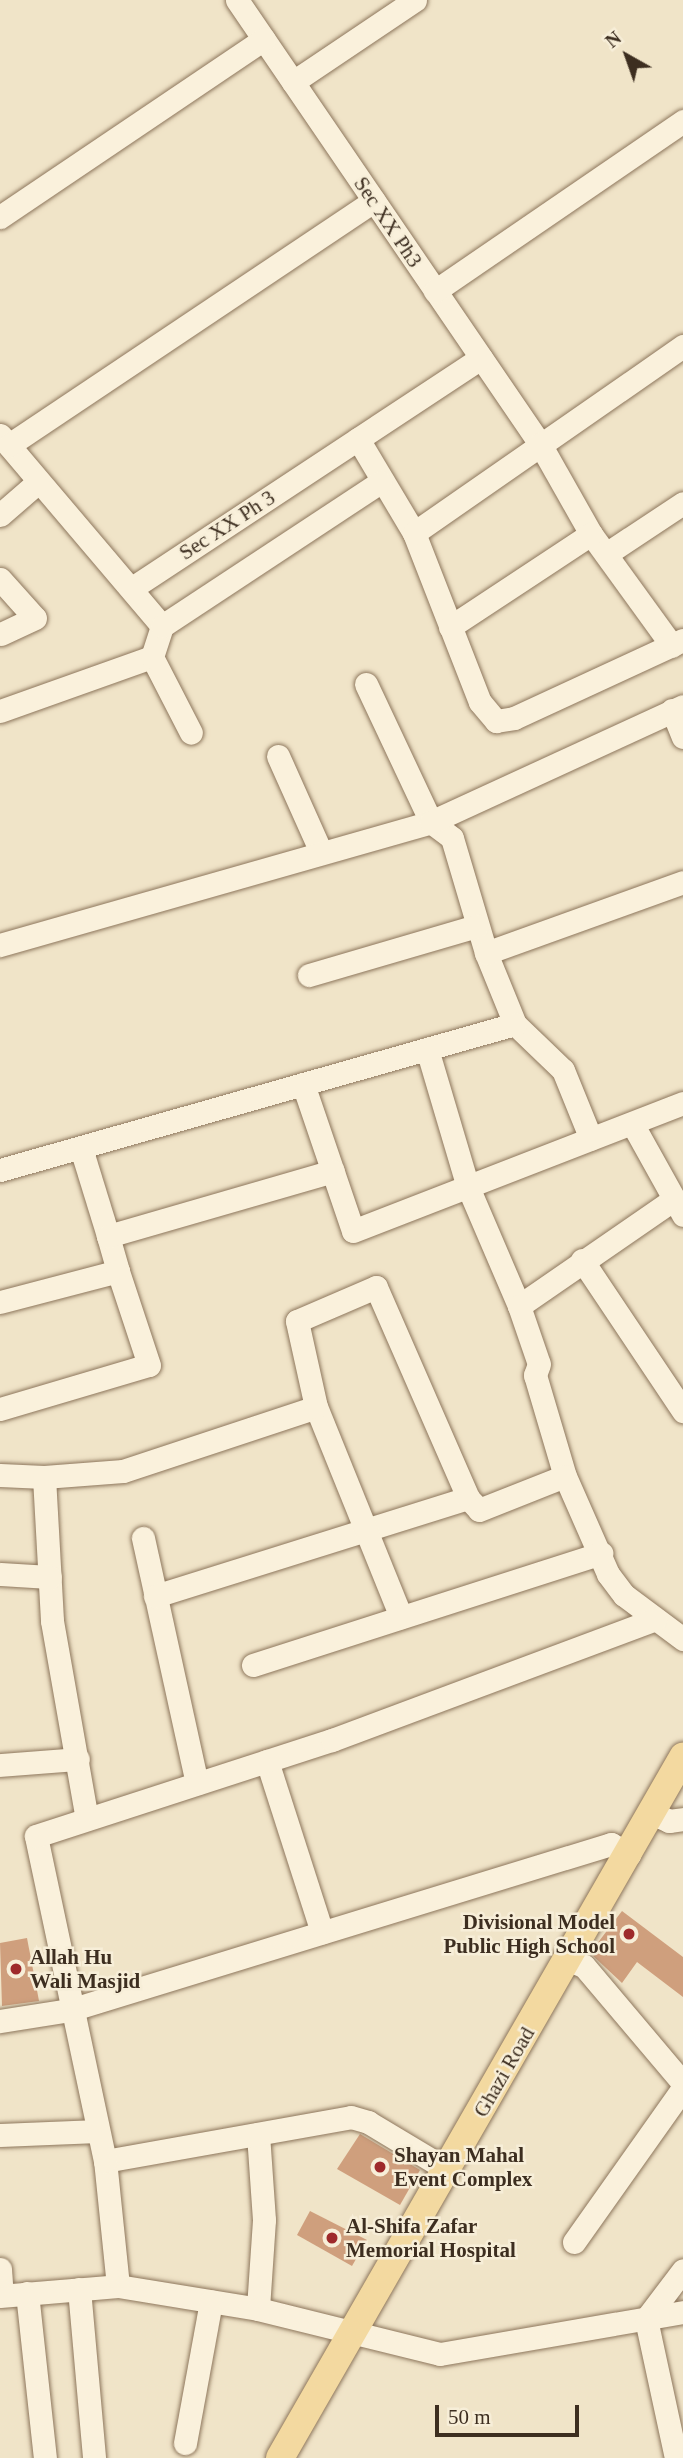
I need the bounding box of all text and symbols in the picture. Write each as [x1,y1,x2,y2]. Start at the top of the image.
north arrow [592,21,662,91]
text: N [601,27,625,52]
street label: Sec XX Ph3 [348,171,428,273]
street label: Sec XX Ph 3 [173,484,281,566]
place label: Divisional Model Public High School [422,1909,615,1959]
marker: Divisional Model Public High School [621,1926,637,1942]
place label: Allah Hu Wali Masjid [30,1944,150,1994]
marker: Allah Hu Wali Masjid [8,1961,24,1977]
street label: Ghazi Road [465,2018,543,2126]
place label: Shayan Mahal Event Complex [394,2142,549,2192]
marker: Shayan Mahal Event Complex [372,2159,388,2175]
place label: Al-Shifa Zafar Memorial Hospital [346,2213,540,2263]
marker: Al-Shifa Zafar Memorial Hospital [324,2230,340,2246]
scale bar [438,2392,582,2436]
text: 50 m [448,2405,491,2429]

